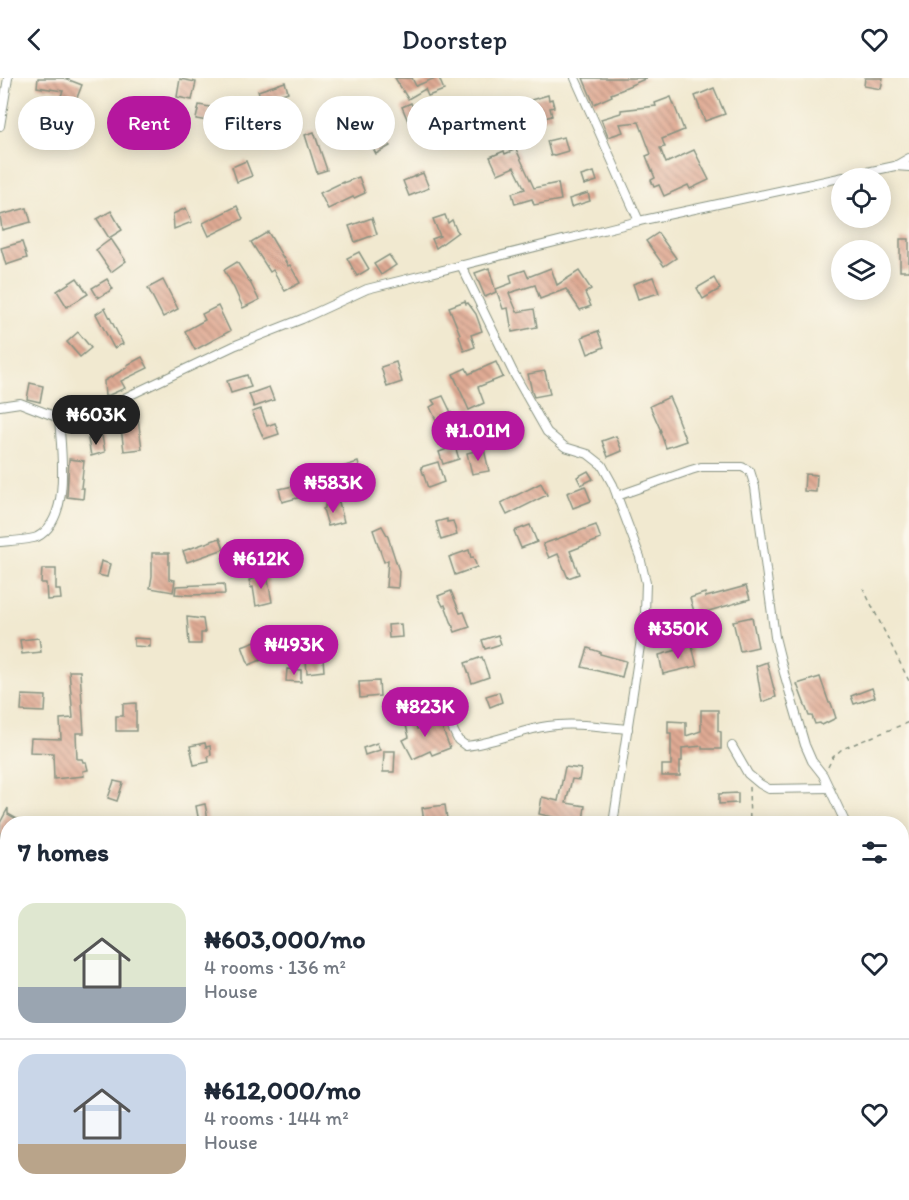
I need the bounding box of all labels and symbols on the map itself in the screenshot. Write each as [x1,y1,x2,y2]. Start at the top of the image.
pin: ₦603K [54,395,138,446]
pin: ₦1.01M [429,411,527,462]
pin: ₦583K [291,463,375,514]
pin: ₦612K [219,539,303,590]
pin: ₦350K [636,609,720,660]
pin: ₦493K [252,625,336,676]
pin: ₦823K [383,687,467,738]

